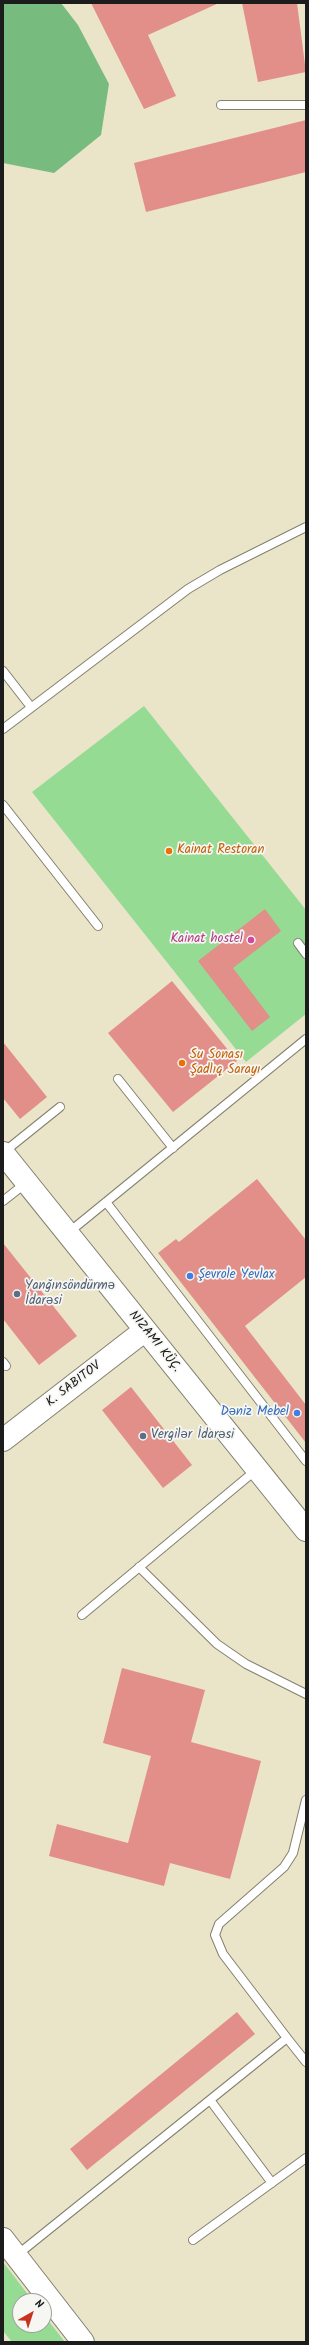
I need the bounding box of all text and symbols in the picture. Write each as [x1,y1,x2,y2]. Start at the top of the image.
place label: Kainat Restoran [177,843,264,859]
marker: Kainat Restoran [164,846,174,856]
place label: Kainat hostel [170,932,243,948]
marker: Kainat hostel [246,935,256,945]
place label: Su Sonası Şadlıq Sarayı [190,1048,260,1079]
marker: Su Sonası Şadlıq Sarayı [177,1058,187,1068]
place label: Şevrole Yevlax [198,1268,274,1284]
marker: Şevrole Yevlax [185,1271,195,1281]
place label: Yanğınsöndürmə İdarəsi [25,1279,115,1310]
marker: Yanğınsöndürmə İdarəsi [12,1289,22,1299]
street label: NIZAMI KÜÇ. [124,1308,184,1376]
street label: K. SABITOV [44,1359,104,1411]
place label: Dəniz Mebel [220,1405,289,1421]
marker: Dəniz Mebel [292,1408,302,1418]
place label: Vergilər İdarəsi [151,1428,234,1444]
marker: Vergilər İdarəsi [138,1431,148,1441]
north arrow [12,2293,52,2333]
text: N [31,2295,47,2314]

